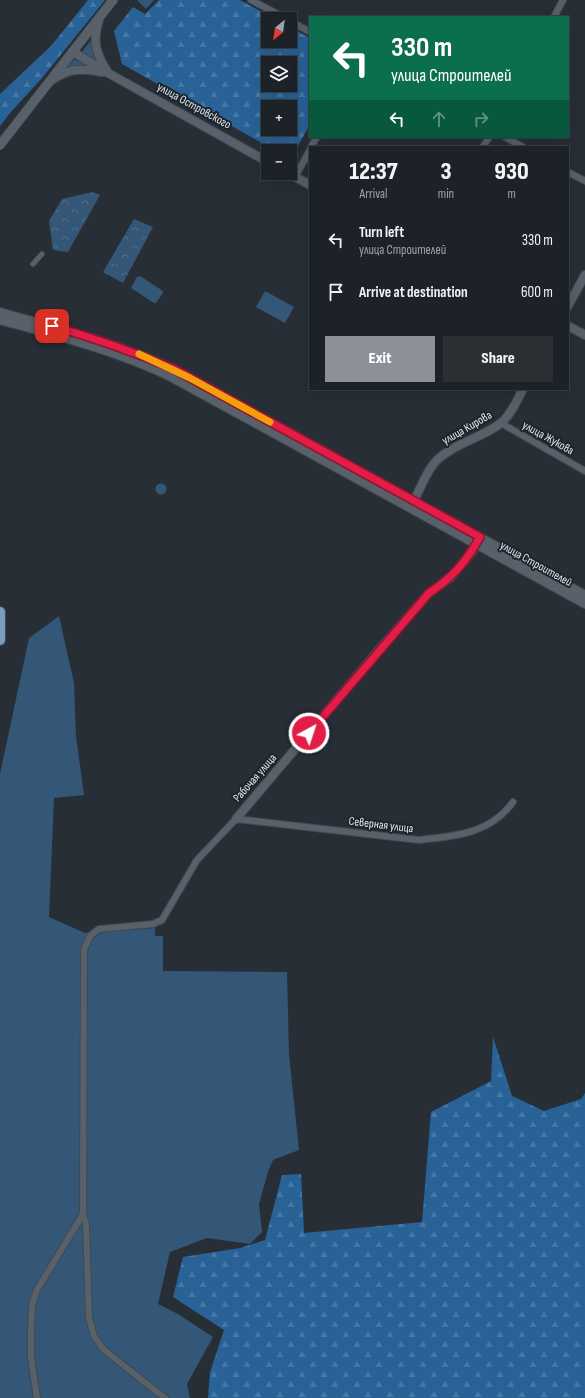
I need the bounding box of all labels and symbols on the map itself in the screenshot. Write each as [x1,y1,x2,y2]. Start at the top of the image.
north arrow [261,12,297,48]
street label: улица Островского [154,80,234,132]
pin [35,309,69,343]
street label: улица Кирова [439,407,495,448]
street label: улица Жукова [520,418,577,458]
street label: улица Строителей [497,538,575,590]
position arrow [288,712,330,754]
street label: Рабочая улица [230,751,280,805]
street label: Северная улица [348,814,415,836]

